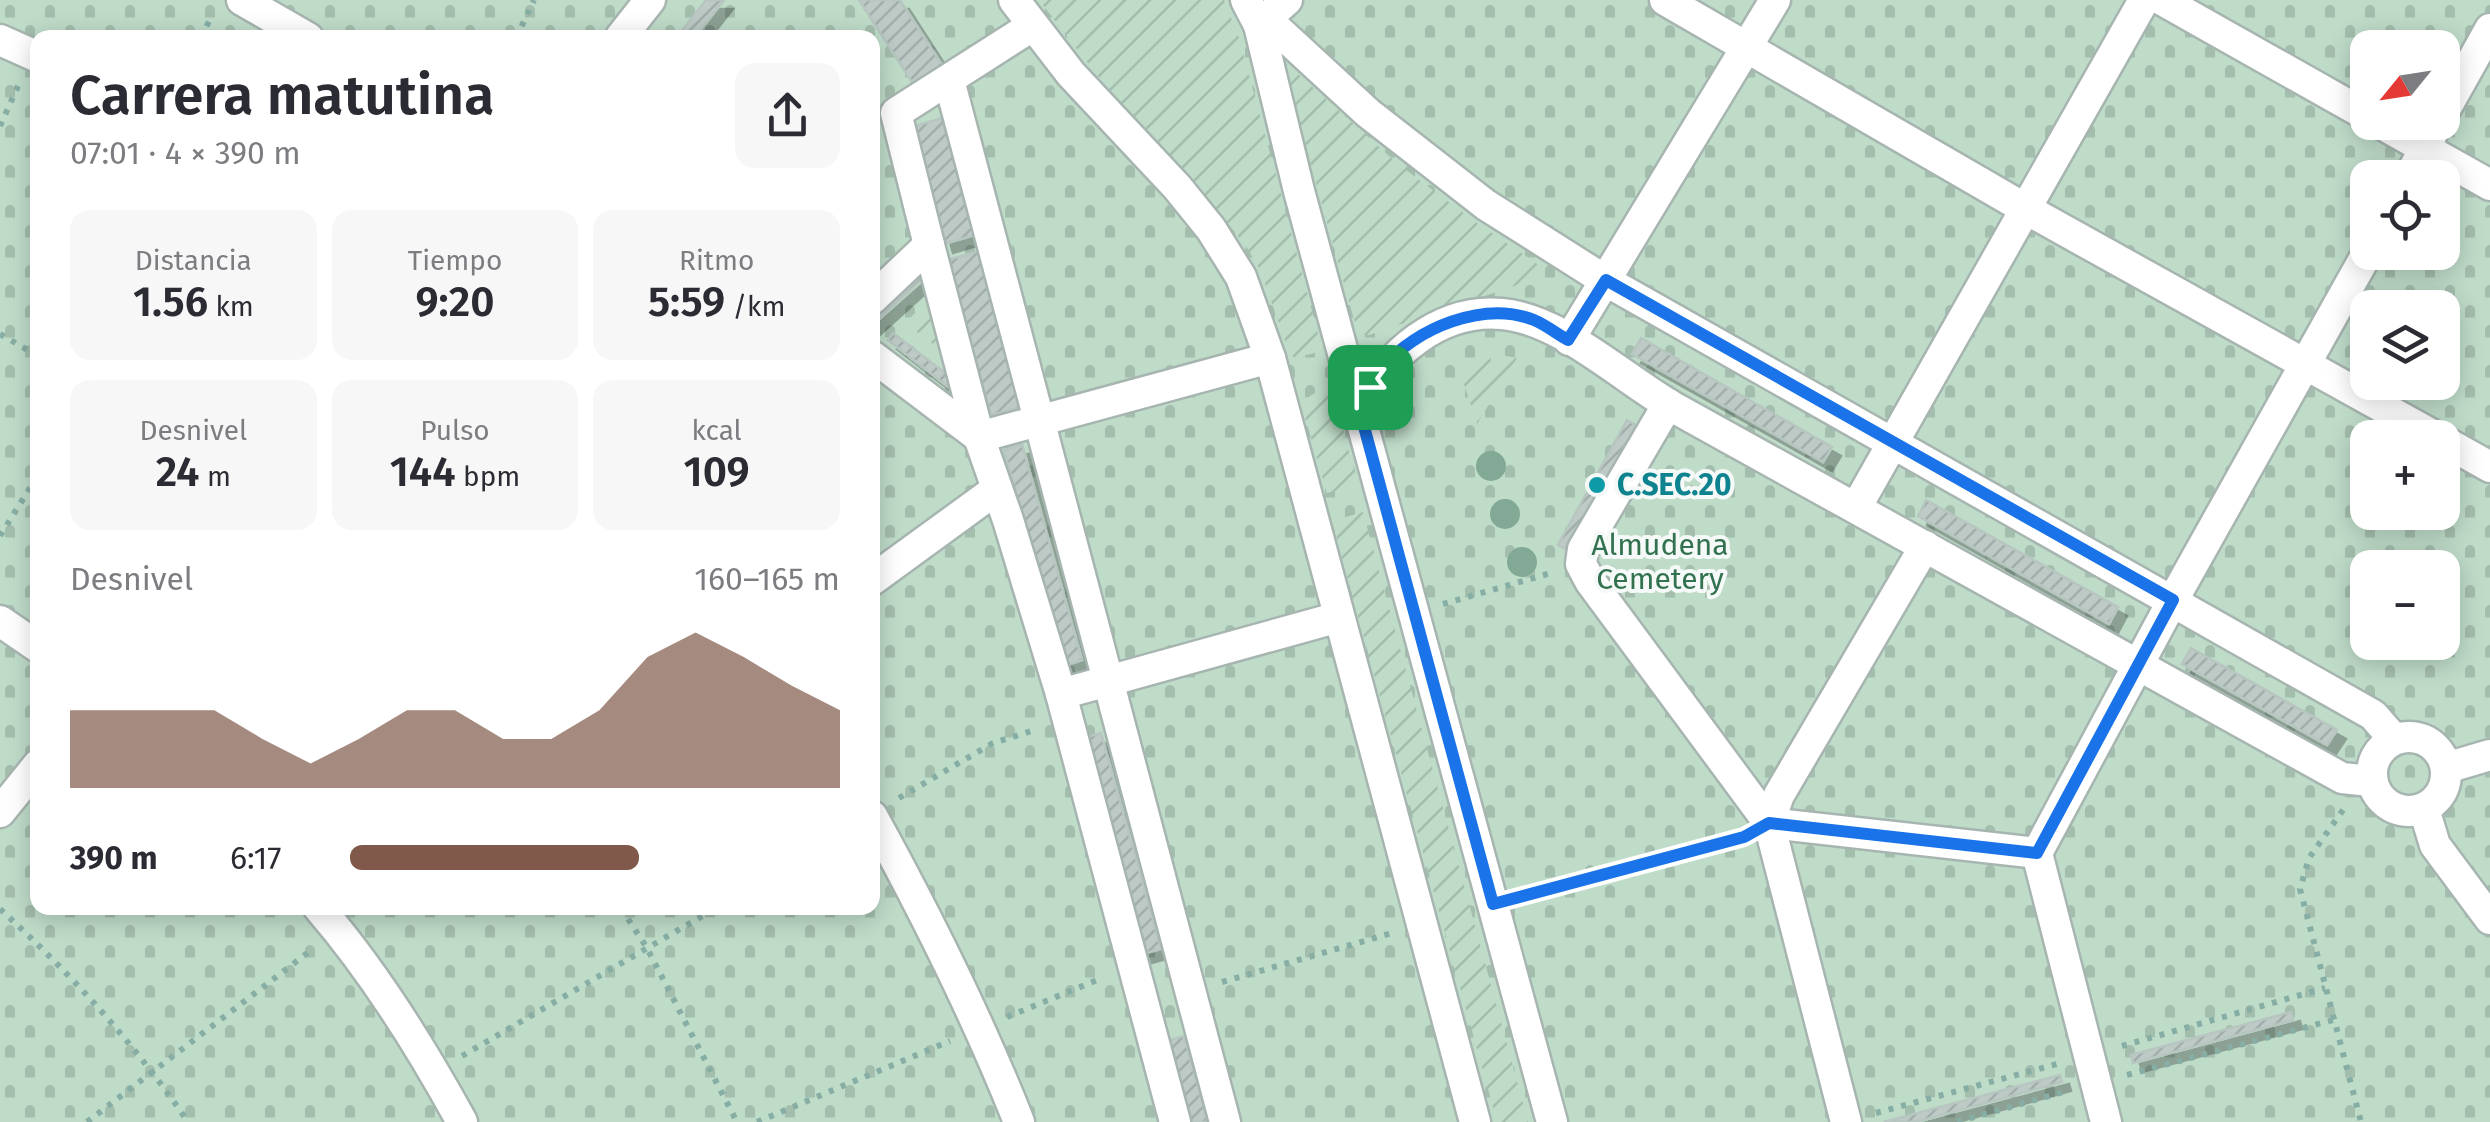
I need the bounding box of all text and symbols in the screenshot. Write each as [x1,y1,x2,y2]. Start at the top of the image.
north arrow [2350,30,2460,140]
map controls [2350,30,2460,660]
text: Carrera matutina [70,63,494,129]
button: share [735,63,840,168]
text: 07:01 · 4 × 390 m [70,134,301,172]
button: locate [2350,160,2460,270]
text: Distancia [135,244,252,277]
text: Tiempo [408,244,502,277]
text: Ritmo [679,244,754,277]
text: 1.56 [133,277,208,327]
text: 9:20 [415,277,495,327]
text: 5:59 [648,277,725,327]
text: km [208,290,254,323]
text: /km [725,290,785,323]
button: layers [2350,290,2460,400]
pin [1328,345,1413,430]
icon: arrive [1343,360,1398,415]
text: Desnivel [139,414,247,447]
text: Pulso [420,414,490,447]
text: kcal [691,414,742,447]
button: + [2350,420,2460,530]
text: 24 [156,447,199,497]
text: 144 [390,447,456,497]
text: 109 [684,447,750,497]
text: m [199,460,231,493]
text: bpm [456,460,520,493]
place label: C.SEC.20 [1617,467,1731,503]
marker: C.SEC.20 [1586,474,1608,496]
park label: Almudena Cemetery [1591,527,1729,597]
button: − [2350,550,2460,660]
text: Desnivel [70,560,193,598]
text: 160–165 m [694,560,840,598]
text: 390 m [70,839,158,877]
text: 6:17 [230,839,282,877]

